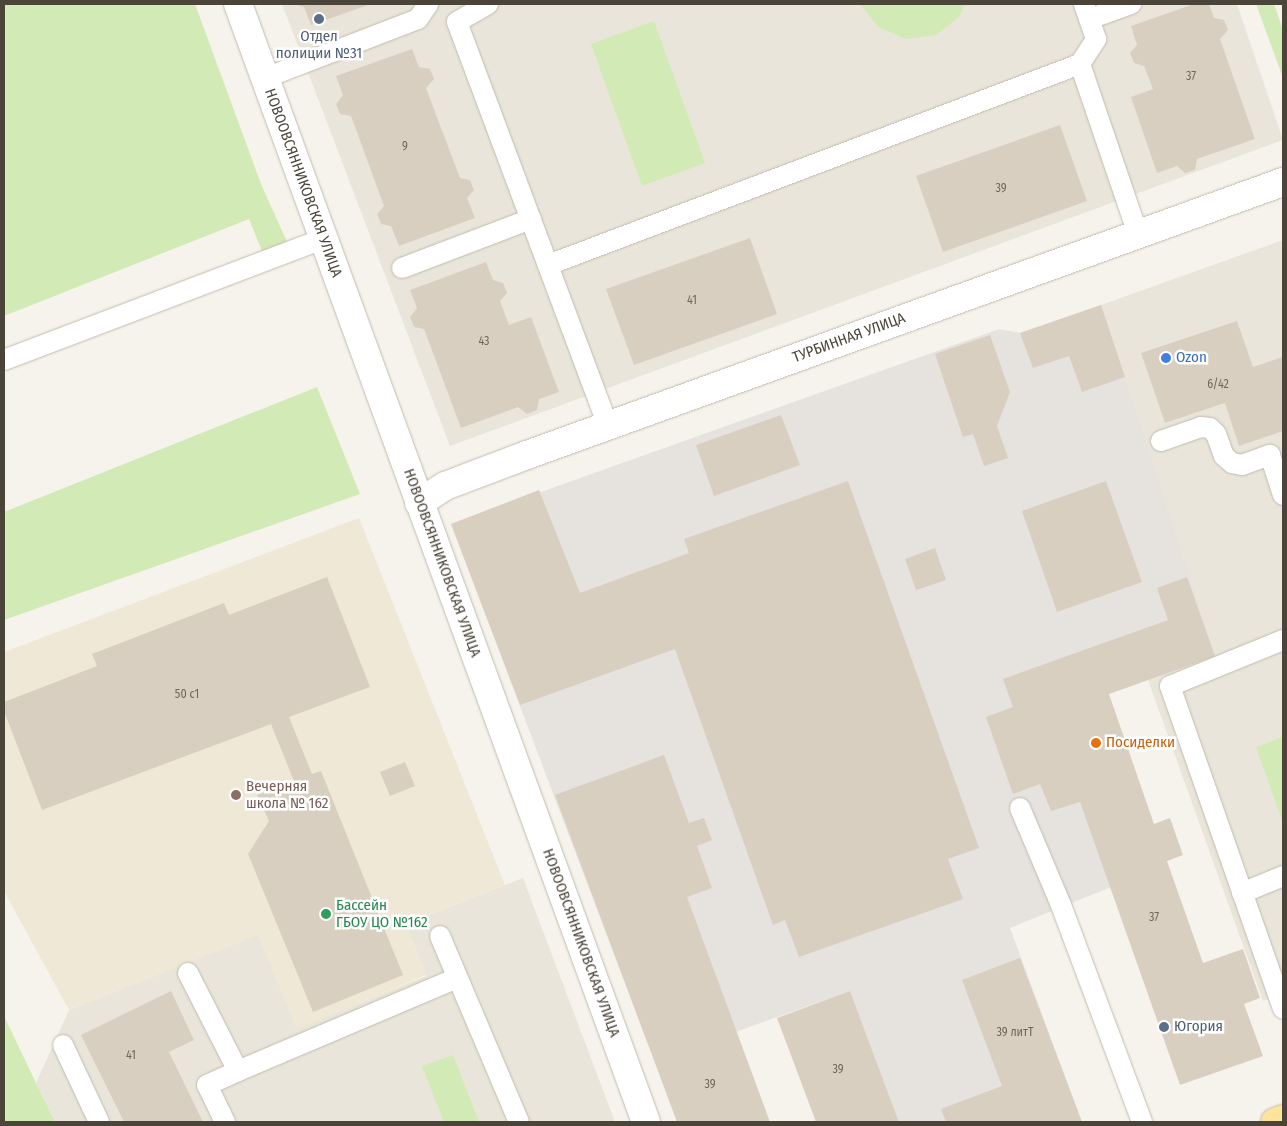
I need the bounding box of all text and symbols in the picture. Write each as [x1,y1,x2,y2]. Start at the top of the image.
marker: Отдел полиции №31 [313,13,325,25]
place label: Отдел полиции №31 [276,27,362,62]
house number: 37 [1186,70,1196,84]
street label: НОВООВСЯННИКОВСКАЯ УЛИЦА [260,86,346,280]
house number: 9 [402,140,408,154]
house number: 39 [995,182,1007,196]
house number: 41 [687,294,697,308]
street label: ТУРБИННАЯ УЛИЦА [790,309,908,367]
house number: 43 [478,335,490,349]
place label: Ozon [1176,349,1207,367]
marker: Ozon [1160,352,1172,364]
house number: 6/42 [1207,378,1229,392]
street label: НОВООВСЯННИКОВСКАЯ УЛИЦА [399,466,485,660]
house number: 50 с1 [175,688,199,702]
place label: Посиделки [1106,734,1175,752]
marker: Посиделки [1090,737,1102,749]
place label: Вечерняя школа № 162 [246,777,328,812]
marker: Вечерняя школа № 162 [230,789,242,801]
street label: НОВООВСЯННИКОВСКАЯ УЛИЦА [538,846,624,1040]
place label: Бассейн ГБОУ ЦО №162 [336,896,428,931]
marker: Бассейн ГБОУ ЦО №162 [320,908,332,920]
house number: 37 [1149,911,1159,925]
place label: Югория [1174,1018,1223,1036]
marker: Югория [1158,1021,1170,1033]
house number: 39 литТ [997,1026,1033,1040]
house number: 41 [126,1049,136,1063]
house number: 39 [832,1063,844,1077]
house number: 39 [704,1078,716,1092]

